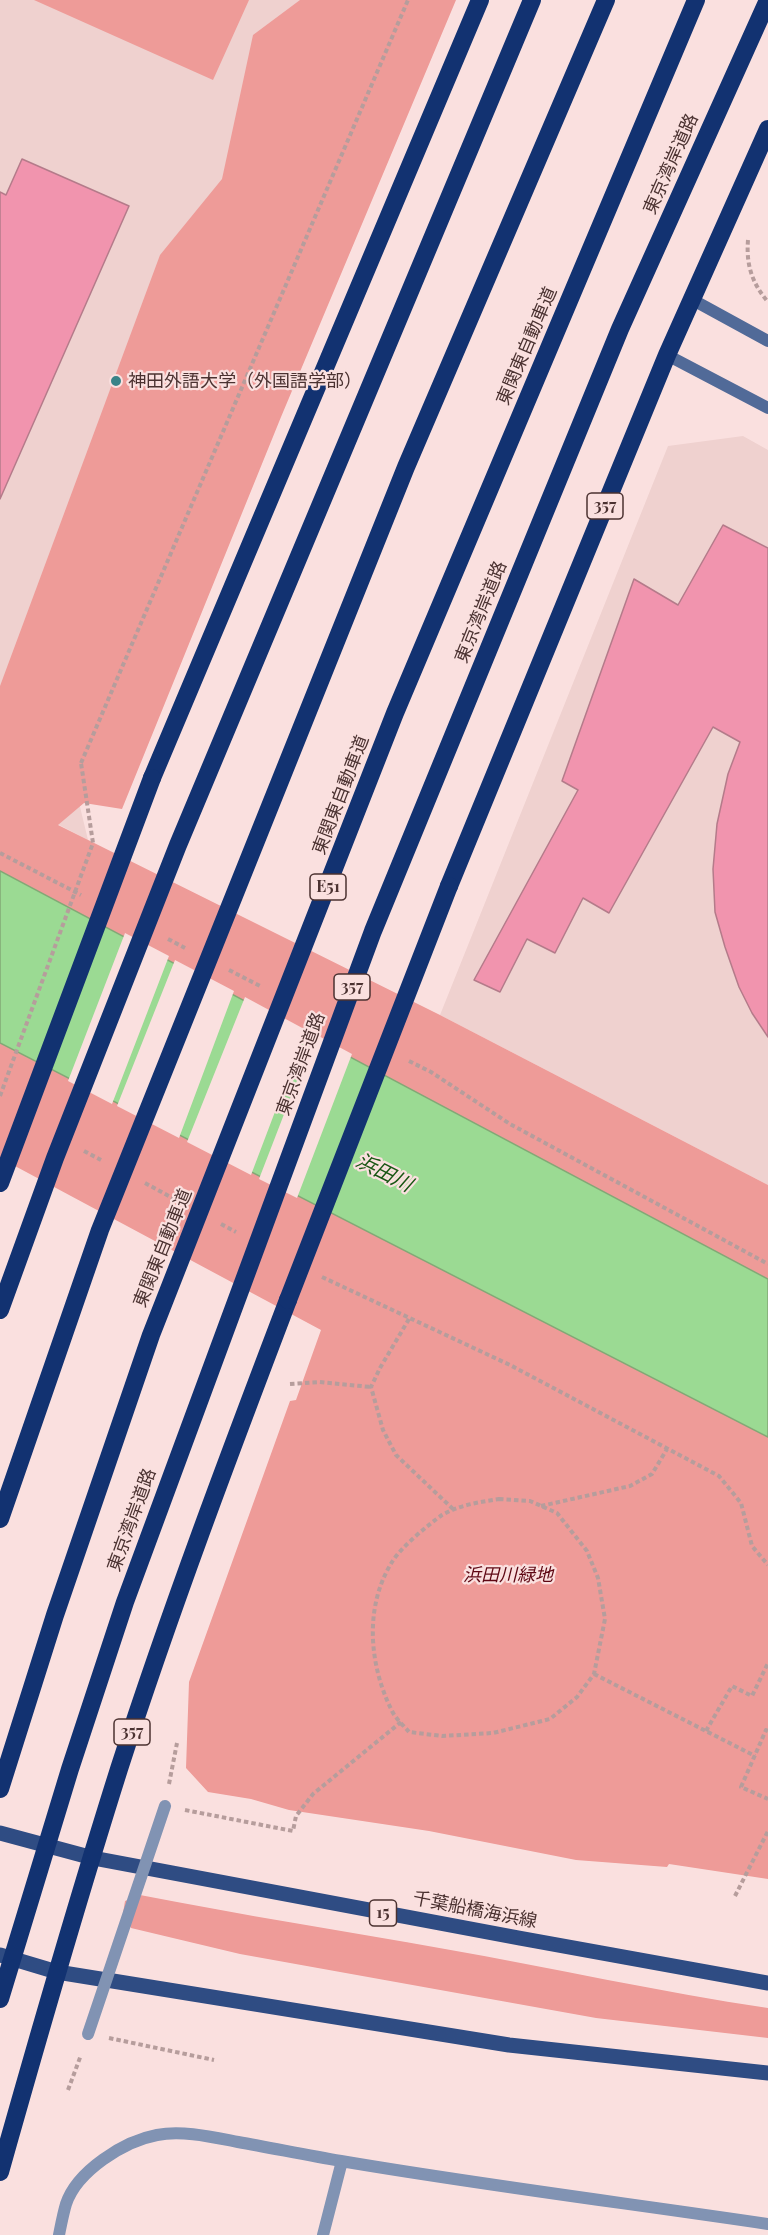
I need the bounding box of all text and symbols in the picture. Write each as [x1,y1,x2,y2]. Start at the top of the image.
street label: 東京湾岸道路 [639,110,703,218]
street label: 東関東自動車道 [492,284,562,408]
place label: 神田外語大学（外国語学部） [128,370,362,392]
marker: 神田外語大学（外国語学部） [109,374,123,388]
road number: 357 [587,493,623,519]
street label: 東京湾岸道路 [451,558,511,666]
street label: 東関東自動車道 [308,732,374,858]
road number: E51 [310,874,346,900]
road number: 357 [334,974,370,1000]
street label: 東京湾岸道路 [272,1010,330,1118]
water label: 浜田川 [352,1149,416,1197]
street label: 東関東自動車道 [129,1186,197,1310]
street label: 東京湾岸道路 [103,1466,161,1574]
park label: 浜田川緑地 [463,1564,553,1586]
road number: 357 [114,1719,150,1745]
street label: 千葉船橋海浜線 [411,1887,539,1933]
road number: 15 [370,1900,397,1926]

